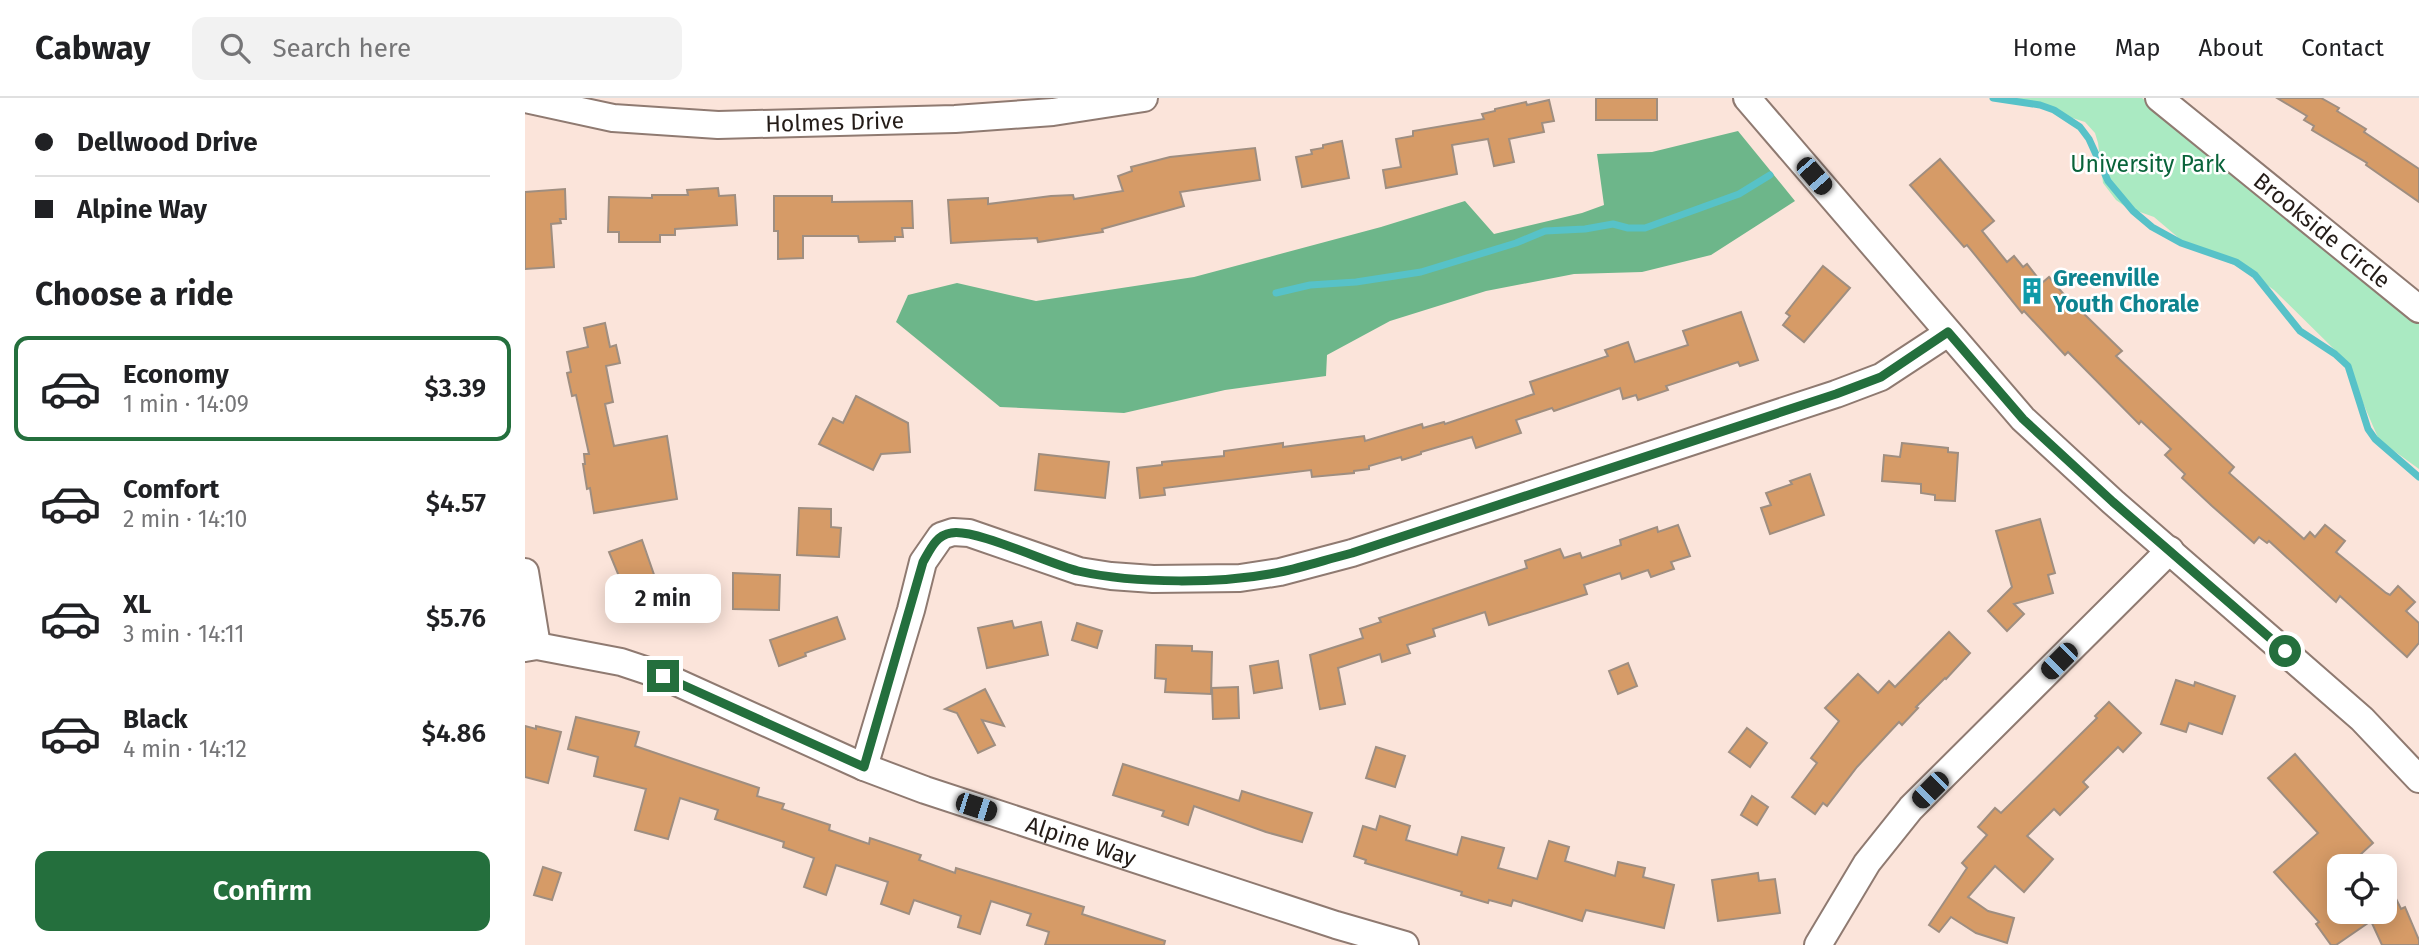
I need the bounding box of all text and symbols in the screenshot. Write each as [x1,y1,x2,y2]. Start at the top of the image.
search box [192,17,682,80]
text: Cabway [35,28,150,68]
icon: search [216,29,254,67]
text: Search here [272,33,411,64]
text: Home [2013,34,2077,62]
text: Map [2115,34,2161,62]
text: About [2199,34,2263,62]
text: Contact [2301,34,2384,62]
street label: Holmes Drive [765,106,905,138]
text: Dellwood Drive [77,127,258,158]
park label: University Park [2070,150,2226,178]
car [1793,153,1836,199]
street label: Brookside Circle [2248,166,2396,294]
text: Alpine Way [77,194,207,225]
place label: Greenville Youth Chorale [2052,264,2200,318]
text: Choose a ride [35,275,233,313]
building icon: Greenville Youth Chorale [2017,276,2047,306]
icon: car [39,357,102,420]
text: Economy [123,359,229,390]
text: $3.39 [424,373,486,404]
text: 1 min · 14:09 [123,390,249,418]
icon: car [39,472,102,535]
text: Comfort [123,474,219,505]
text: $4.57 [426,488,486,519]
text: 2 min · 14:10 [123,505,247,533]
callout: 2 min [605,574,721,624]
text: 2 min [635,584,691,612]
icon: car [39,587,102,650]
text: XL [123,589,151,620]
text: $5.76 [426,603,486,634]
text: 3 min · 14:11 [123,620,244,648]
route start [2269,635,2301,667]
car [2037,639,2082,683]
route end [647,660,679,692]
icon: car [39,702,102,765]
text: Black [123,704,188,735]
text: $4.86 [422,718,486,749]
text: 4 min · 14:12 [123,735,247,763]
car [1908,768,1953,812]
car [953,791,1000,823]
street label: Alpine Way [1022,810,1140,873]
button: Confirm [35,851,490,931]
map controls [2327,854,2397,924]
button: locate [2327,854,2397,924]

